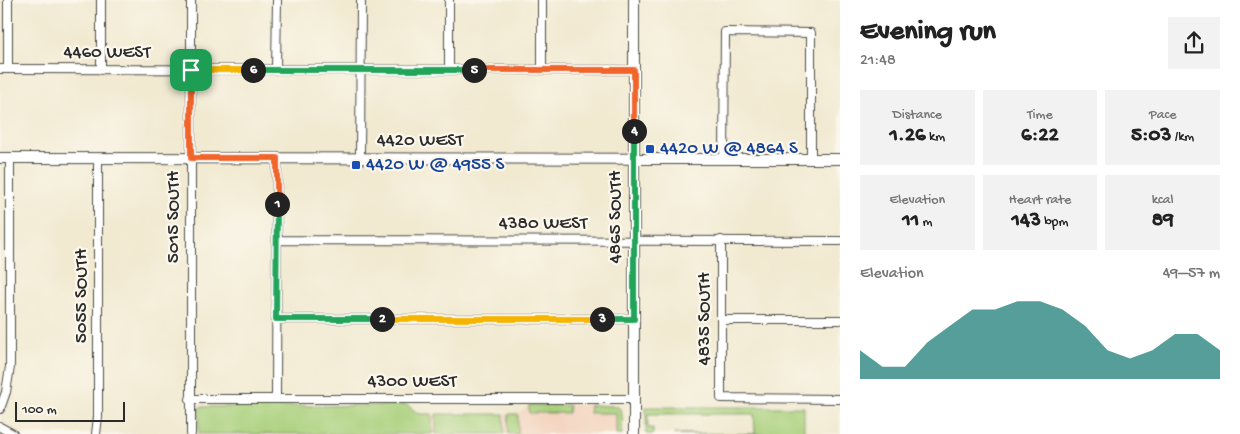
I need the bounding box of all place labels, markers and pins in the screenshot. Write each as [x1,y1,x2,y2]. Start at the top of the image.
pin [170,49,212,91]
pin: 6 [240,58,266,82]
pin: 5 [462,58,486,82]
pin: 4 [622,118,646,144]
place label: 4420 W @ 4864 S [660,138,798,161]
marker: 4420 W @ 4864 S [644,143,656,155]
place label: 4420 W @ 4955 S [366,154,504,177]
marker: 4420 W @ 4955 S [350,159,362,171]
pin: 1 [264,192,290,216]
pin: 2 [370,306,394,332]
pin: 3 [590,306,614,332]

